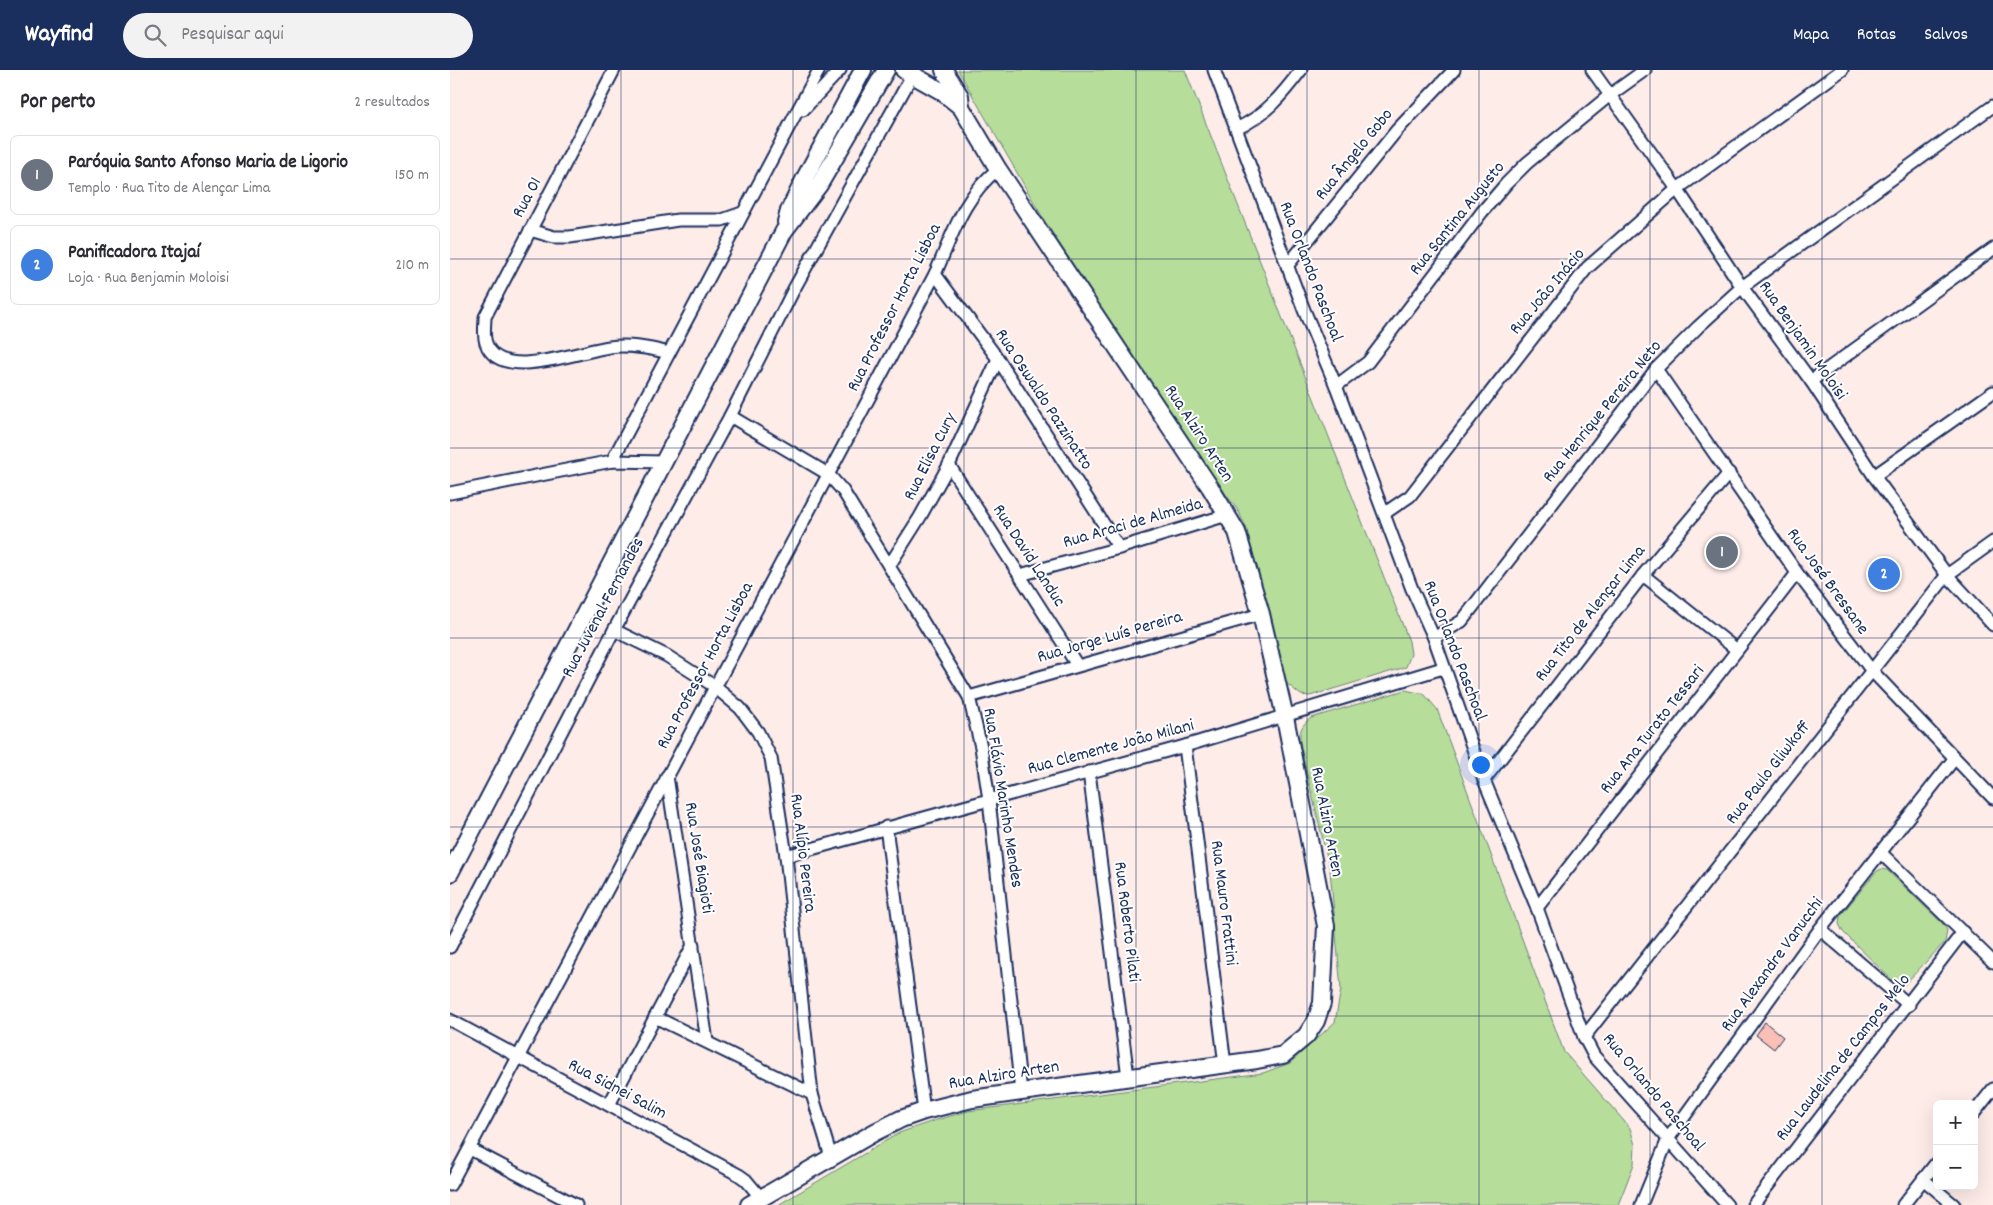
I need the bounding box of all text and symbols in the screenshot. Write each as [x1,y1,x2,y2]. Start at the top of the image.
search box [123,13,473,58]
text: Wayfind [25,18,93,52]
icon: search [141,21,169,49]
text: Pesquisar aqui [181,22,284,49]
text: Mapa [1793,23,1829,48]
text: Rotas [1857,23,1896,48]
text: Salvos [1924,23,1968,48]
text: Por perto [20,88,95,118]
text: 2 resultados [354,91,430,114]
street label: Rua Ângelo Gobo [1310,104,1400,206]
text: Paróquia Santo Afonso Maria de Ligorio [68,150,348,177]
street label: Rua Santina Augusto [1404,157,1512,281]
text: 1 [35,164,39,187]
text: 150 m [395,164,429,187]
street label: Rua 01 [507,173,549,223]
text: Templo · Rua Tito de Alençar Lima [68,177,270,200]
street label: Rua Orlando Paschoal [1272,198,1348,346]
street label: Rua Professor Horta Lisboa [842,219,949,396]
text: Panificadora Itajaí [68,240,200,267]
street label: Rua João Inácio [1504,243,1592,341]
text: 2 [34,254,41,277]
text: 210 m [395,254,429,277]
text: Loja · Rua Benjamin Moloisi [68,267,229,290]
street label: Rua Benjamin Moloisi [1752,276,1852,406]
street label: Rua Oswaldo Pazzinatto [988,325,1098,475]
street label: Rua Henrique Pereira Neto [1538,335,1668,489]
street label: Rua Alziro Arten [1157,380,1239,488]
street label: Rua Elisa Cury [898,408,964,505]
street label: Rua Araci de Almeida [1060,492,1206,556]
street label: Rua David Landuc [985,500,1071,612]
street label: Rua José Bressane [1780,524,1874,640]
street label: Rua Juvenal Fernandes [556,533,652,683]
pin: 1 [1706,533,1738,571]
street label: Rua Tito de Alençar Lima [1530,540,1653,688]
pin: 2 [1868,555,1900,593]
street label: Rua Orlando Paschoal [1416,577,1492,725]
street label: Rua Professor Horta Lisboa [651,578,761,754]
street label: Rua Jorge Luís Pereira [1035,605,1186,671]
street label: Rua Ana Turato Tessari [1595,660,1711,800]
street label: Rua Flávio Marinho Mendes [975,706,1029,890]
street label: Rua Clemente João Milani [1025,714,1197,782]
street label: Rua Paulo Gliwkoff [1720,716,1818,830]
your location [1468,752,1494,778]
street label: Rua Alziro Arten [1303,765,1349,879]
street label: Rua Alípio Pereira [782,792,822,914]
street label: Rua José Biagioti [677,800,719,916]
street label: Rua Mauro Frattini [1203,839,1243,967]
street label: Rua Roberto Pilati [1106,860,1146,984]
street label: Rua Alexandre Vanucchi [1716,893,1830,1037]
street label: Rua Laudelina de Campos Melo [1771,969,1917,1147]
street label: Rua Orlando Paschoal [1596,1028,1711,1158]
street label: Rua Sidnei Salim [563,1053,671,1127]
street label: Rua Alziro Arten [947,1055,1061,1097]
map controls [1933,1100,1978,1190]
button: + [1933,1100,1978,1145]
button: − [1933,1145,1978,1190]

